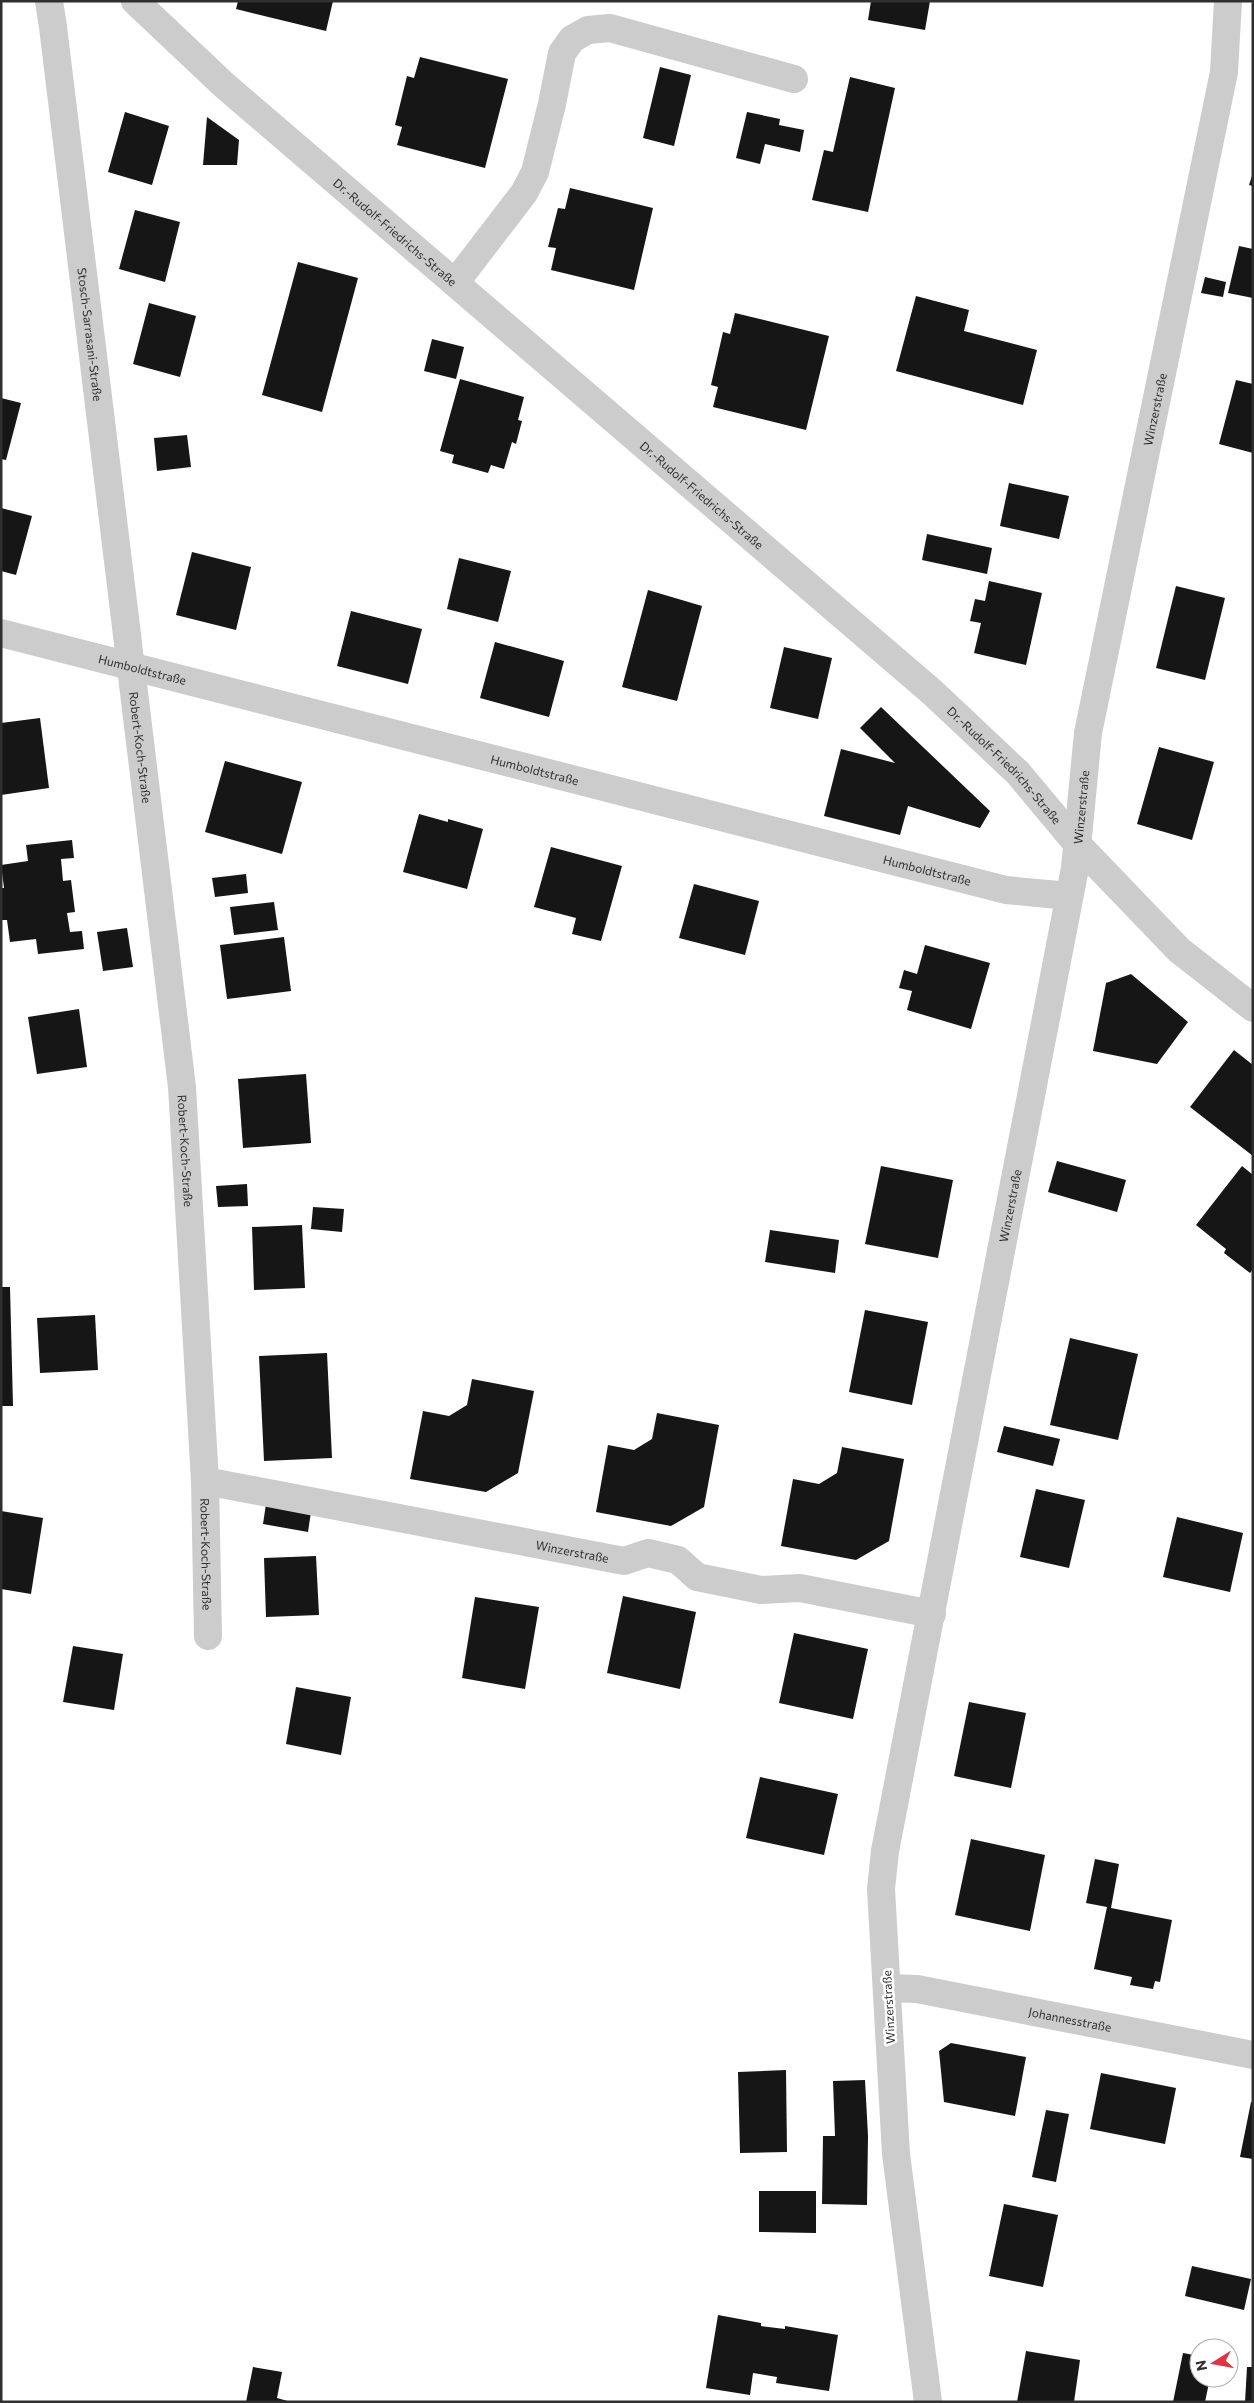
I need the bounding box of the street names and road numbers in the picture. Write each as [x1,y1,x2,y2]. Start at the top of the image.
street label: Dr.-Rudolf-Friedrichs-Straße [331,175,460,289]
street label: Stosch-Sarrasani-Straße [75,267,105,402]
street label: Winzerstraße [1140,372,1169,447]
street label: Dr.-Rudolf-Friedrichs-Straße [637,438,767,552]
street label: Humboldtstraße [97,651,188,687]
street label: Robert-Koch-Straße [127,691,154,804]
street label: Dr.-Rudolf-Friedrichs-Straße [945,703,1064,827]
street label: Humboldtstraße [489,752,580,787]
street label: Winzerstraße [1070,770,1091,845]
street label: Humboldtstraße [882,852,973,888]
street label: Robert-Koch-Straße [175,1094,196,1207]
street label: Winzerstraße [996,1168,1024,1243]
street label: Robert-Koch-Straße [198,1498,215,1610]
street label: Winzerstraße [535,1537,610,1565]
street label: Winzerstraße [879,1970,897,2044]
street label: Johannesstraße [1027,2004,1113,2034]

